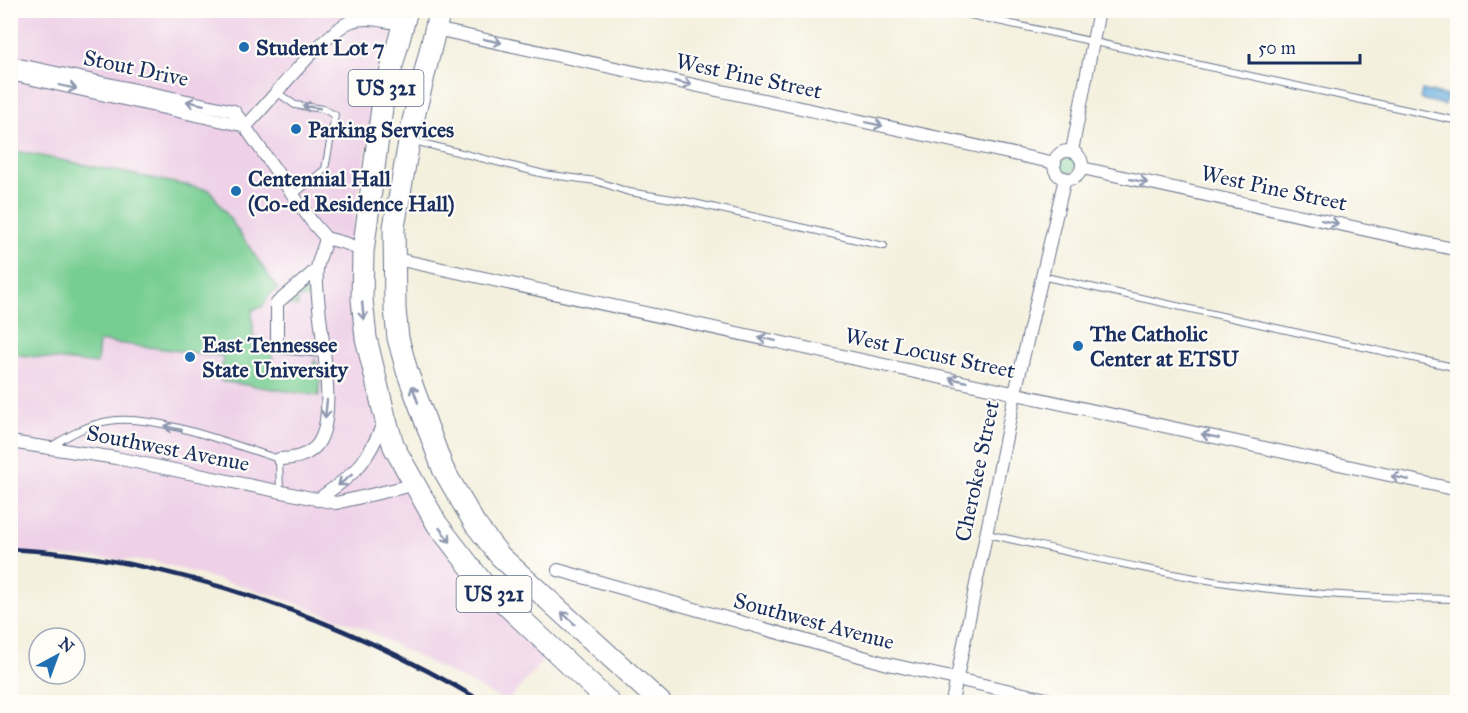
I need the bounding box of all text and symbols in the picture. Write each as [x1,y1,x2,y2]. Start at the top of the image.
scale bar [1249,27,1360,65]
place label: Student Lot 7 [256,34,385,61]
one-way arrow [483,36,502,48]
text: 50 m [1258,37,1296,59]
marker: Student Lot 7 [237,40,251,54]
street label: Stout Drive [81,44,191,92]
street label: West Pine Street [673,47,825,105]
road number: US 321 [348,70,424,106]
one-way arrow [673,77,692,89]
one-way arrow [58,81,77,93]
one-way arrow [186,96,205,108]
one-way arrow [302,102,322,113]
place label: Parking Services [308,116,454,143]
one-way arrow [864,119,883,130]
marker: Parking Services [289,122,303,136]
street label: West Pine Street [1198,159,1350,217]
place label: Centennial Hall (Co-ed Residence Hall) [248,165,455,217]
one-way arrow [1129,175,1148,187]
marker: Centennial Hall (Co-ed Residence Hall) [229,184,243,198]
one-way arrow [1319,217,1339,228]
one-way arrow [358,300,369,320]
place label: The Catholic Center at ETSU [1089,320,1239,372]
street label: West Locust Street [842,322,1018,384]
place label: East Tennessee State University [202,331,349,383]
one-way arrow [758,333,778,344]
marker: The Catholic Center at ETSU [1071,339,1085,353]
marker: East Tennessee State University [183,350,197,364]
one-way arrow [949,374,968,386]
one-way arrow [408,385,419,404]
street label: Cherokee Street [949,398,1005,544]
one-way arrow [320,399,331,418]
street label: Southwest Avenue [84,419,252,477]
one-way arrow [164,422,184,433]
one-way arrow [1201,429,1220,441]
one-way arrow [1391,471,1410,483]
one-way arrow [337,473,353,486]
one-way arrow [438,526,451,542]
road number: US 321 [456,576,532,612]
street label: Southwest Avenue [731,587,897,655]
one-way arrow [561,611,576,625]
north arrow [27,626,87,686]
text: N [55,633,78,657]

